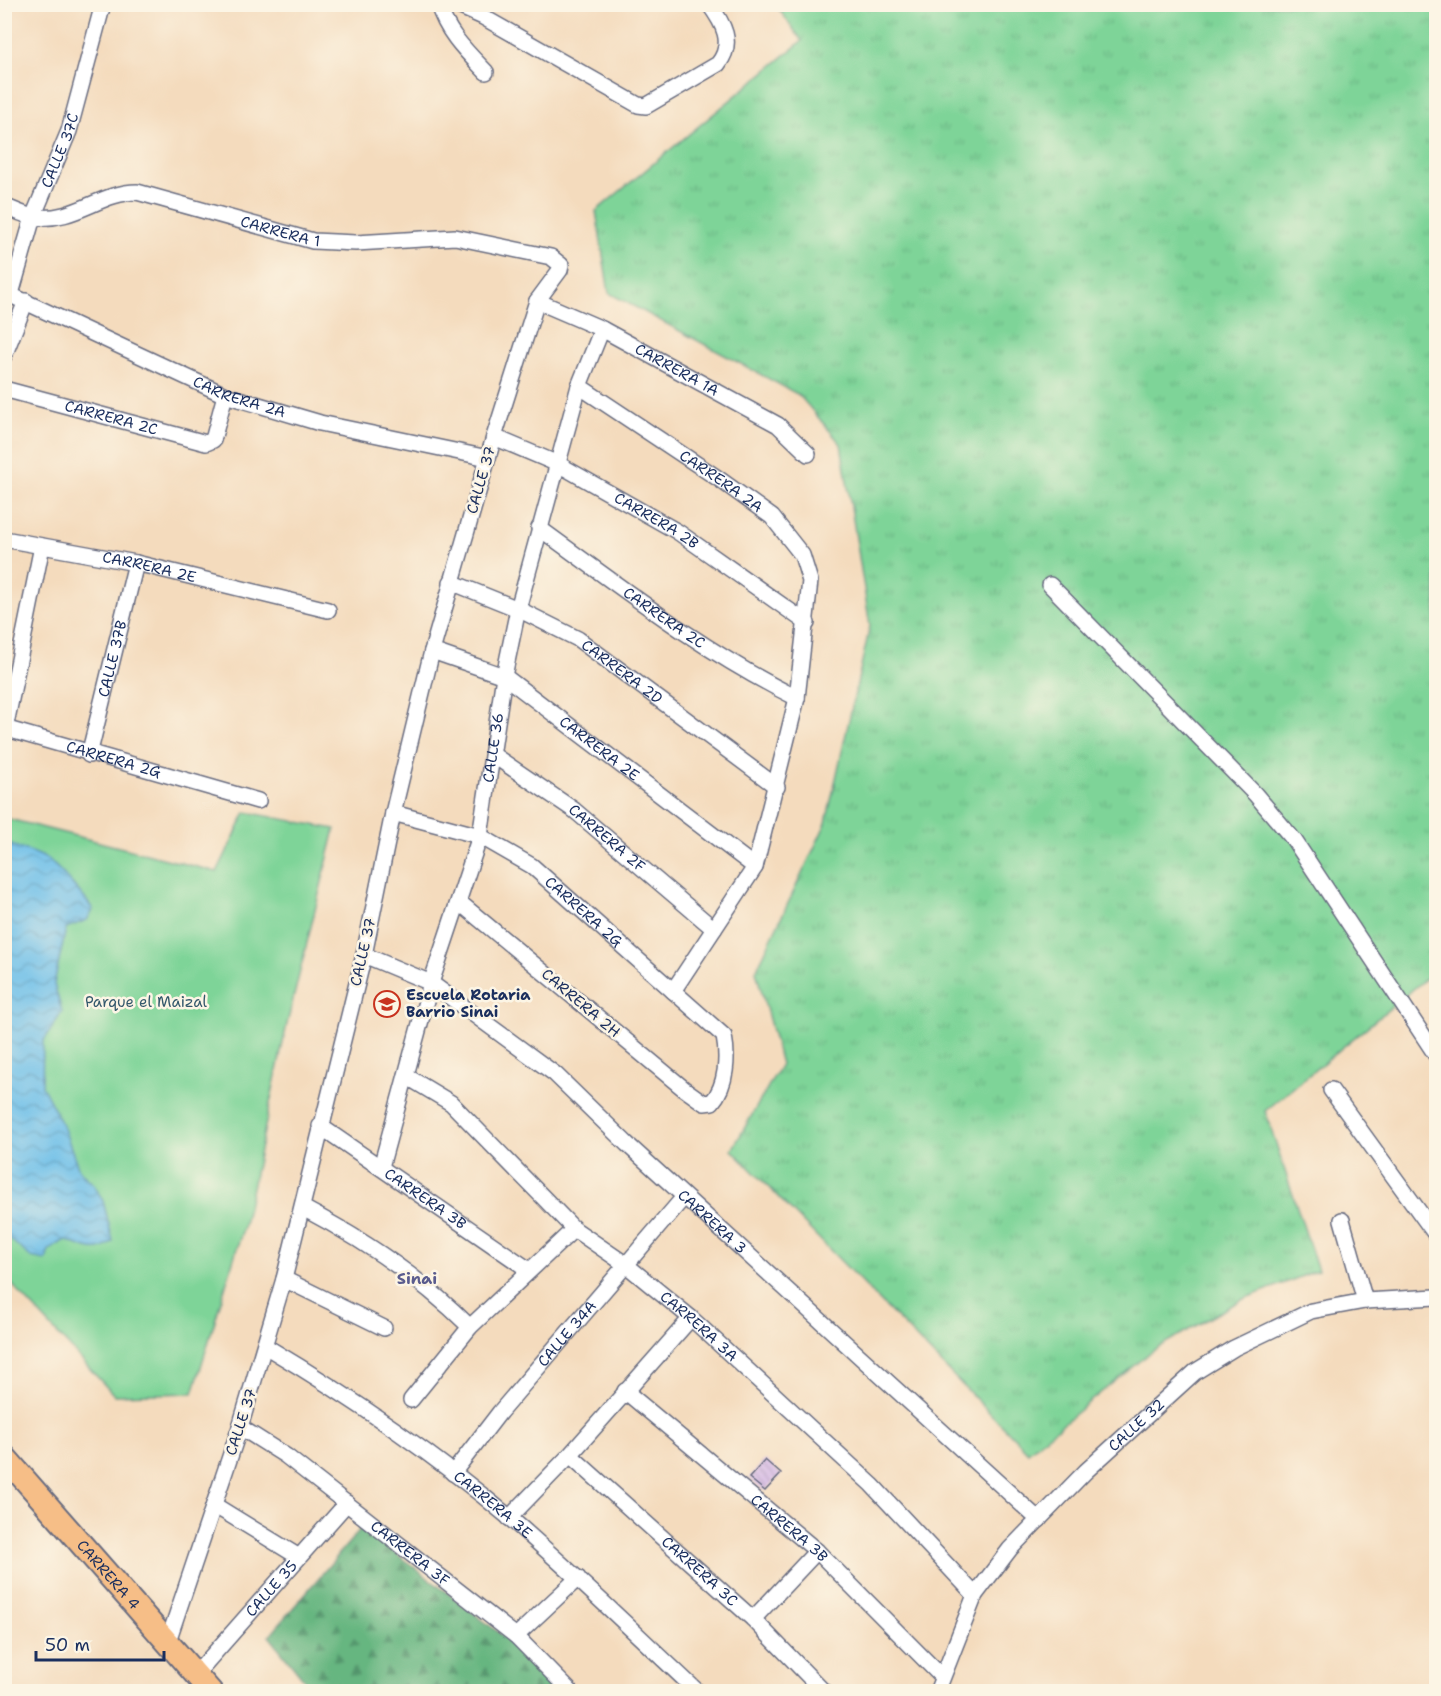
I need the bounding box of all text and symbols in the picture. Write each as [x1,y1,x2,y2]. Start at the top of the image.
street label: CALLE 37C [36,111,83,191]
street label: CARRERA 1 [238,211,321,251]
street label: CARRERA 1A [631,339,722,401]
street label: CARRERA 2A [190,371,288,422]
street label: CARRERA 2C [63,396,160,440]
street label: CALLE 37 [462,444,500,516]
street label: CARRERA 2A [676,445,767,517]
street label: CARRERA 2B [610,488,703,554]
street label: CARRERA 2E [101,547,198,587]
street label: CARRERA 2C [619,582,709,653]
street label: CALLE 37B [94,618,132,699]
street label: CARRERA 2D [577,635,667,708]
street label: CALLE 36 [478,711,508,784]
street label: CARRERA 2E [555,712,643,785]
street label: CARRERA 2G [64,736,163,783]
street label: CARRERA 2F [564,800,649,876]
street label: CARRERA 2G [541,872,627,952]
street label: CALLE 37 [345,916,381,988]
street label: CARRERA 2H [537,964,625,1042]
place label: Escuela Rotaria Barrio Sinai [406,985,531,1022]
school or university icon: Escuela Rotaria Barrio Sinai [372,989,402,1019]
park label: Parque el Maizal [85,992,208,1012]
street label: CARRERA 3B [380,1163,471,1234]
street label: CARRERA 3 [673,1185,751,1258]
district label: Sinai [397,1268,437,1289]
street label: CARRERA 3A [656,1287,742,1366]
street label: CALLE 34A [533,1296,601,1371]
street label: CALLE 37 [221,1386,261,1458]
street label: CALLE 32 [1104,1394,1169,1456]
street label: CARRERA 3E [450,1466,536,1543]
street label: CARRERA 3B [746,1490,833,1567]
street label: CARRERA 3F [367,1516,454,1590]
street label: CARRERA 3C [657,1532,742,1611]
street label: CARRERA 4 [72,1536,144,1614]
street label: CALLE 35 [241,1556,302,1621]
scale bar [36,1624,164,1662]
text: 50 m [45,1633,90,1657]

